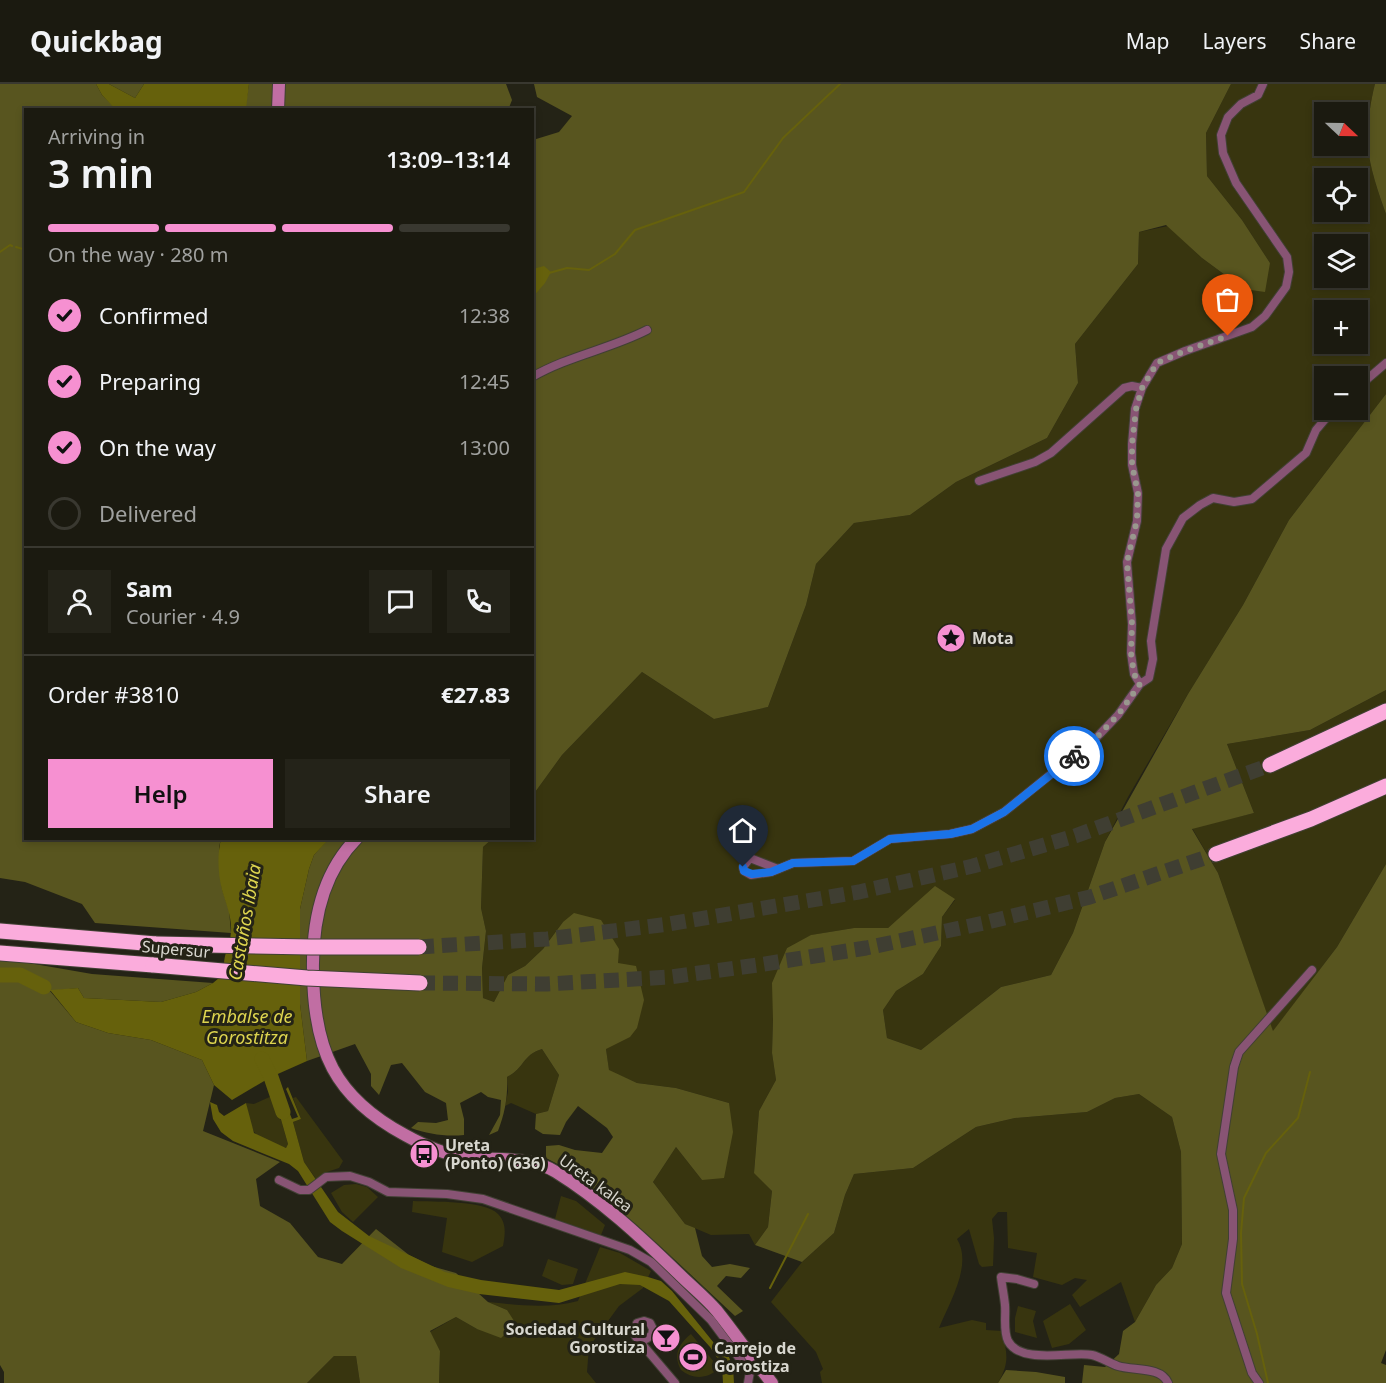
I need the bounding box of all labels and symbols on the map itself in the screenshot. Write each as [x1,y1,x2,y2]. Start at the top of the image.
north arrow [1314,102,1368,156]
pin [1202,274,1253,336]
place icon: Mota [935,622,967,654]
place label: Mota [972,627,1014,649]
courier [1044,726,1104,786]
pin [717,805,768,867]
water label: Castaños ibaia [222,862,266,982]
street label: Supersur [141,935,211,963]
water label: Embalse de Gorostitza [201,1004,293,1049]
place label: Ureta (Ponto) (636) [445,1134,546,1174]
bus stop icon: Ureta (Ponto) (636) [408,1138,440,1170]
street label: Ureta kalea [555,1149,637,1217]
place label: Sociedad Cultural Gorostiza [506,1318,645,1358]
bar icon: Sociedad Cultural Gorostiza [650,1322,682,1354]
place label: Carrejo de Gorostiza [714,1337,796,1377]
sports icon: Carrejo de Gorostiza [677,1341,709,1373]

